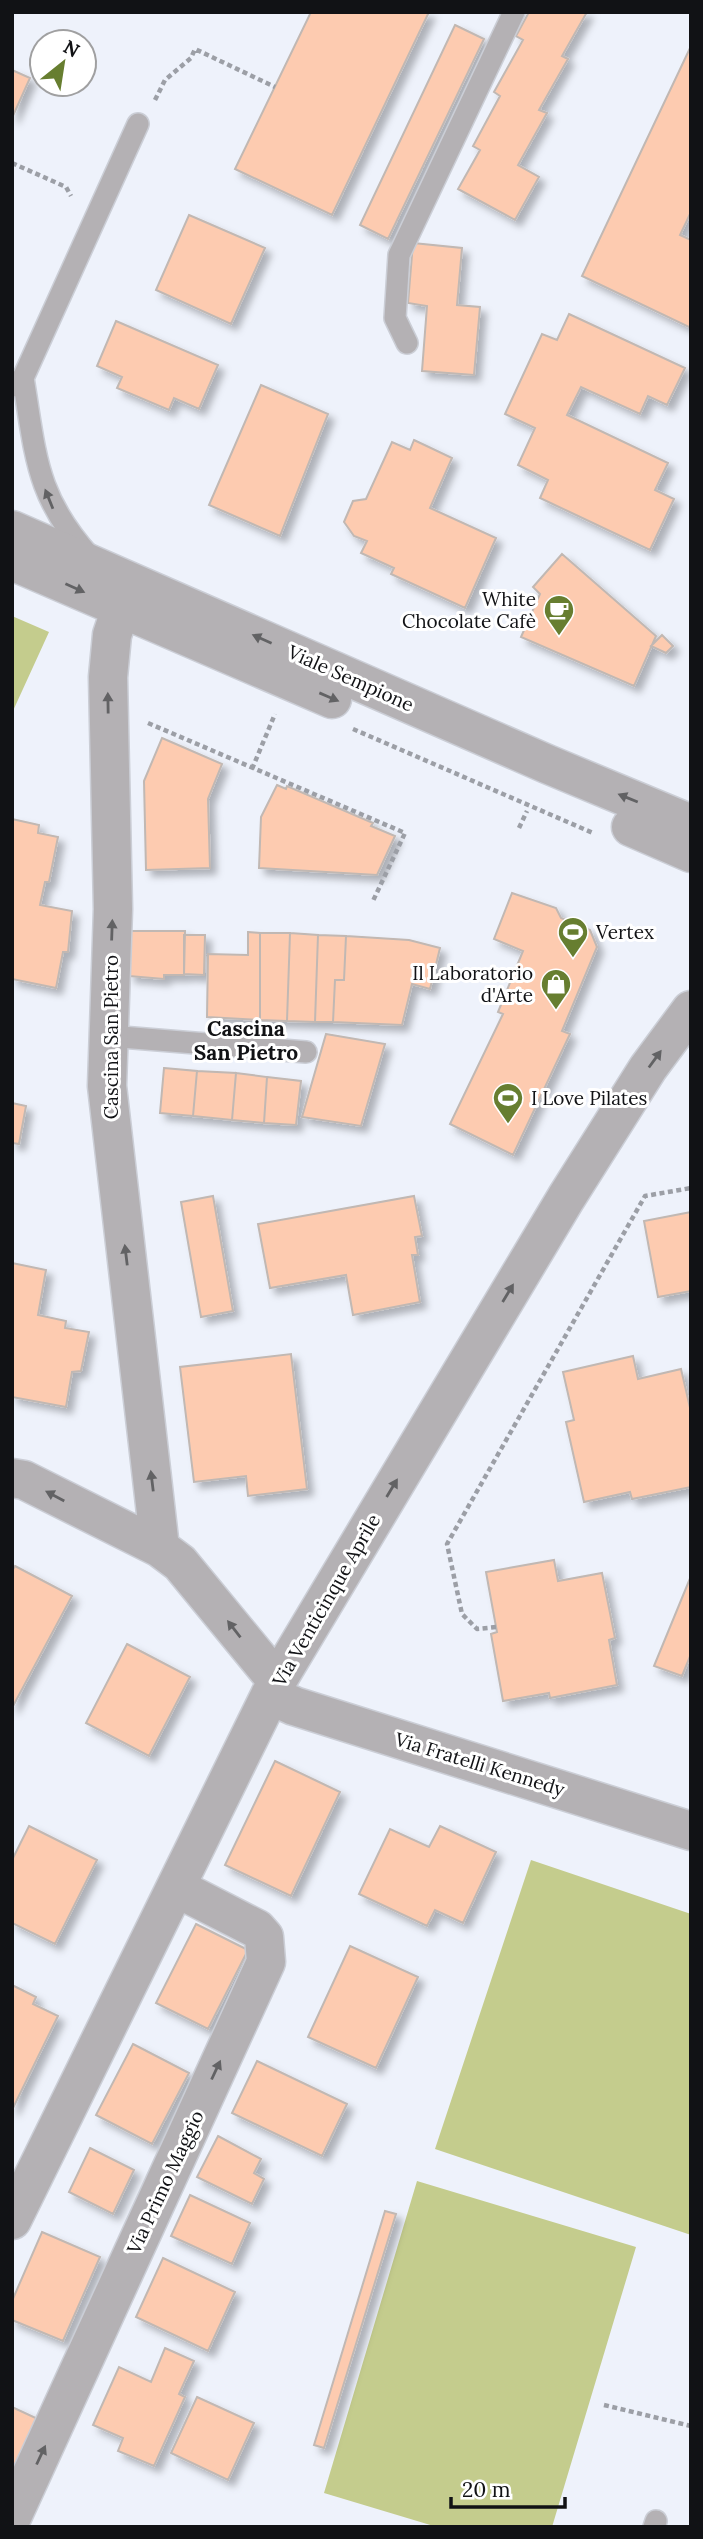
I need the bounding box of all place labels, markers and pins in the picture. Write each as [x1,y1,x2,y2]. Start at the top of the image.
place label: White Chocolate Cafè [402,587,536,633]
cafe icon: White Chocolate Cafè [542,593,576,637]
sports icon: Vertex [556,915,590,959]
place label: Vertex [595,920,654,944]
place label: Il Laboratorio d'Arte [412,961,533,1007]
shop icon: Il Laboratorio d'Arte [539,967,573,1011]
sports icon: I Love Pilates [491,1081,525,1125]
place label: I Love Pilates [531,1086,648,1110]

